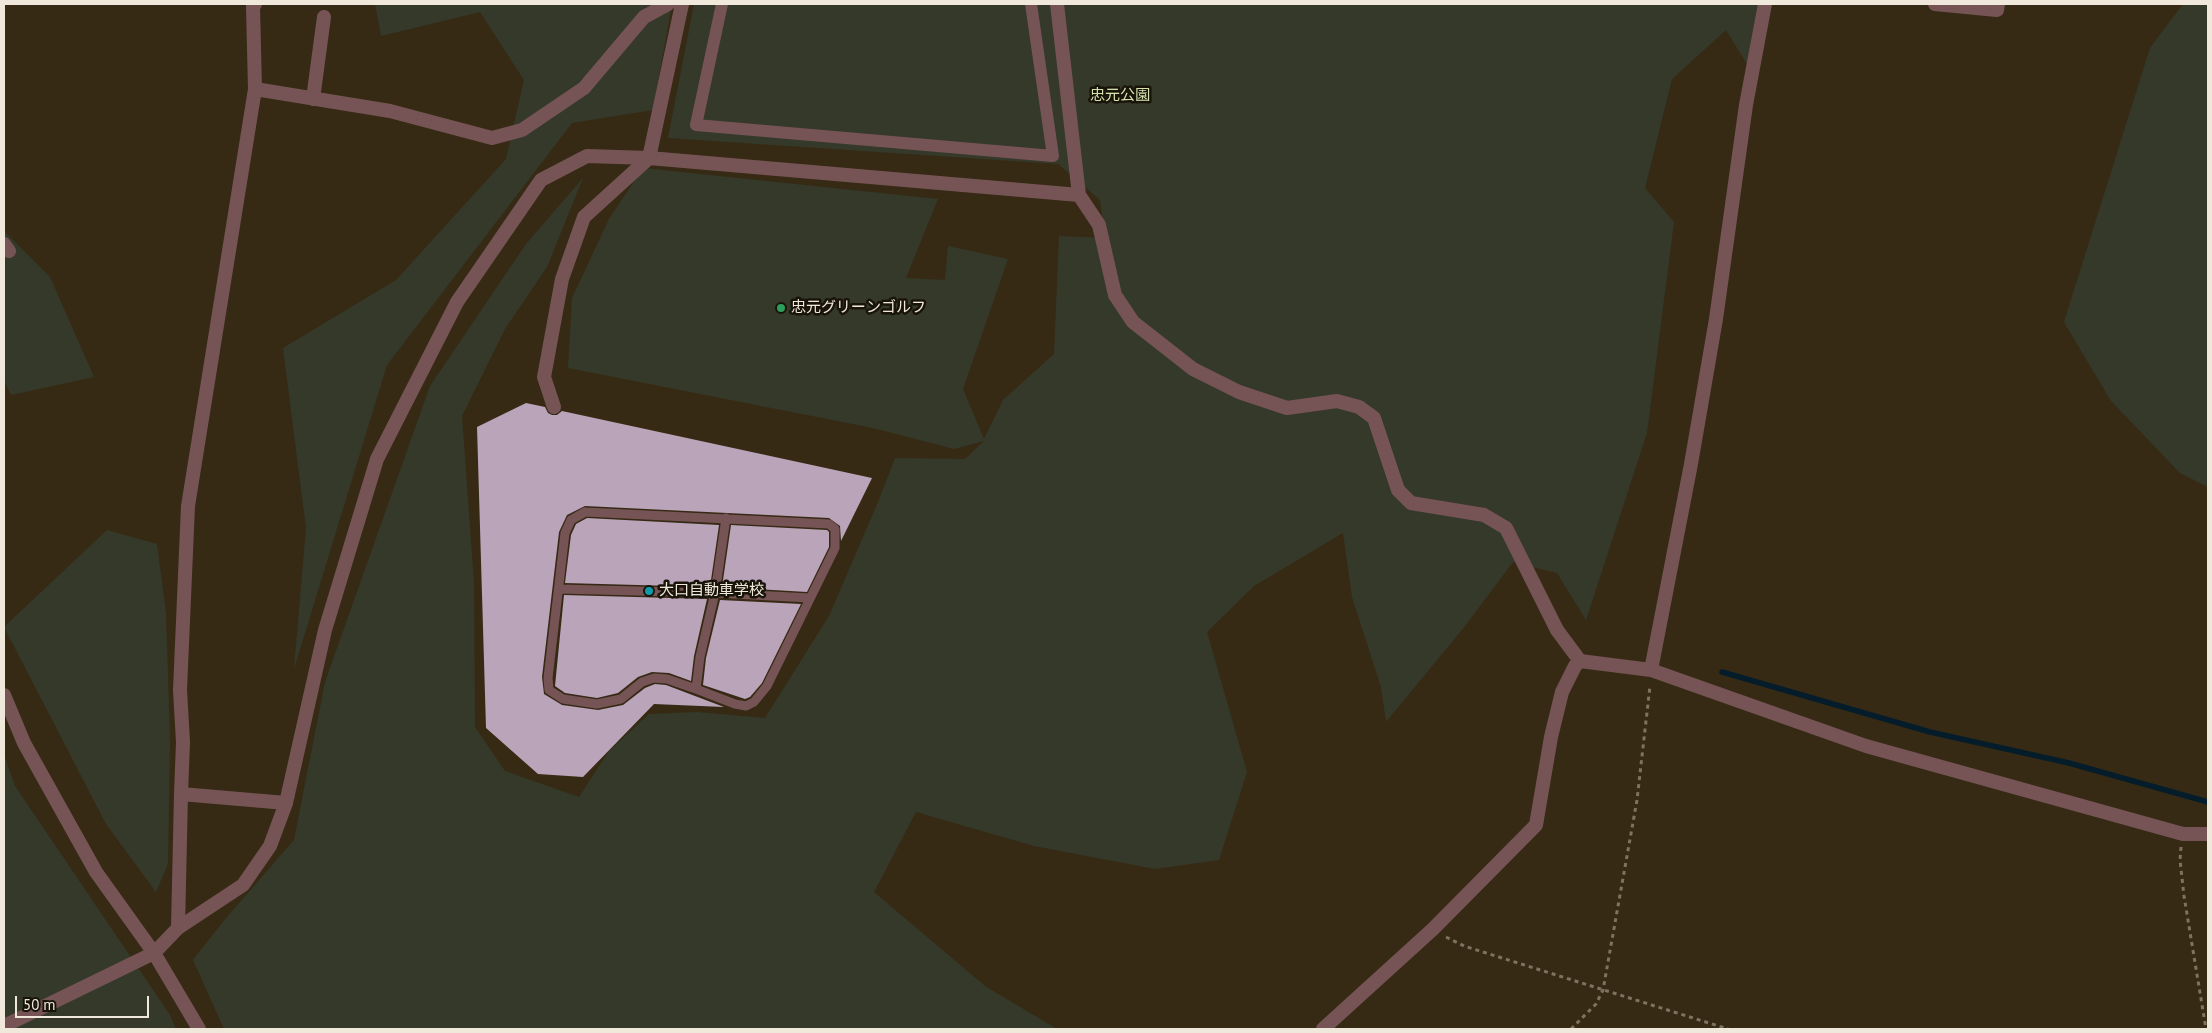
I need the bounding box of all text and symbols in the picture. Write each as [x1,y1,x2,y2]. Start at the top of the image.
park label: 忠元公園 [1090,87,1150,105]
place label: 忠元グリーンゴルフ [791,299,926,317]
marker: 忠元グリーンゴルフ [775,302,787,314]
place label: 大口自動車学校 [659,582,764,600]
marker: 大口自動車学校 [643,585,655,597]
scale bar [18,986,151,1018]
text: 50 m [23,995,56,1014]

